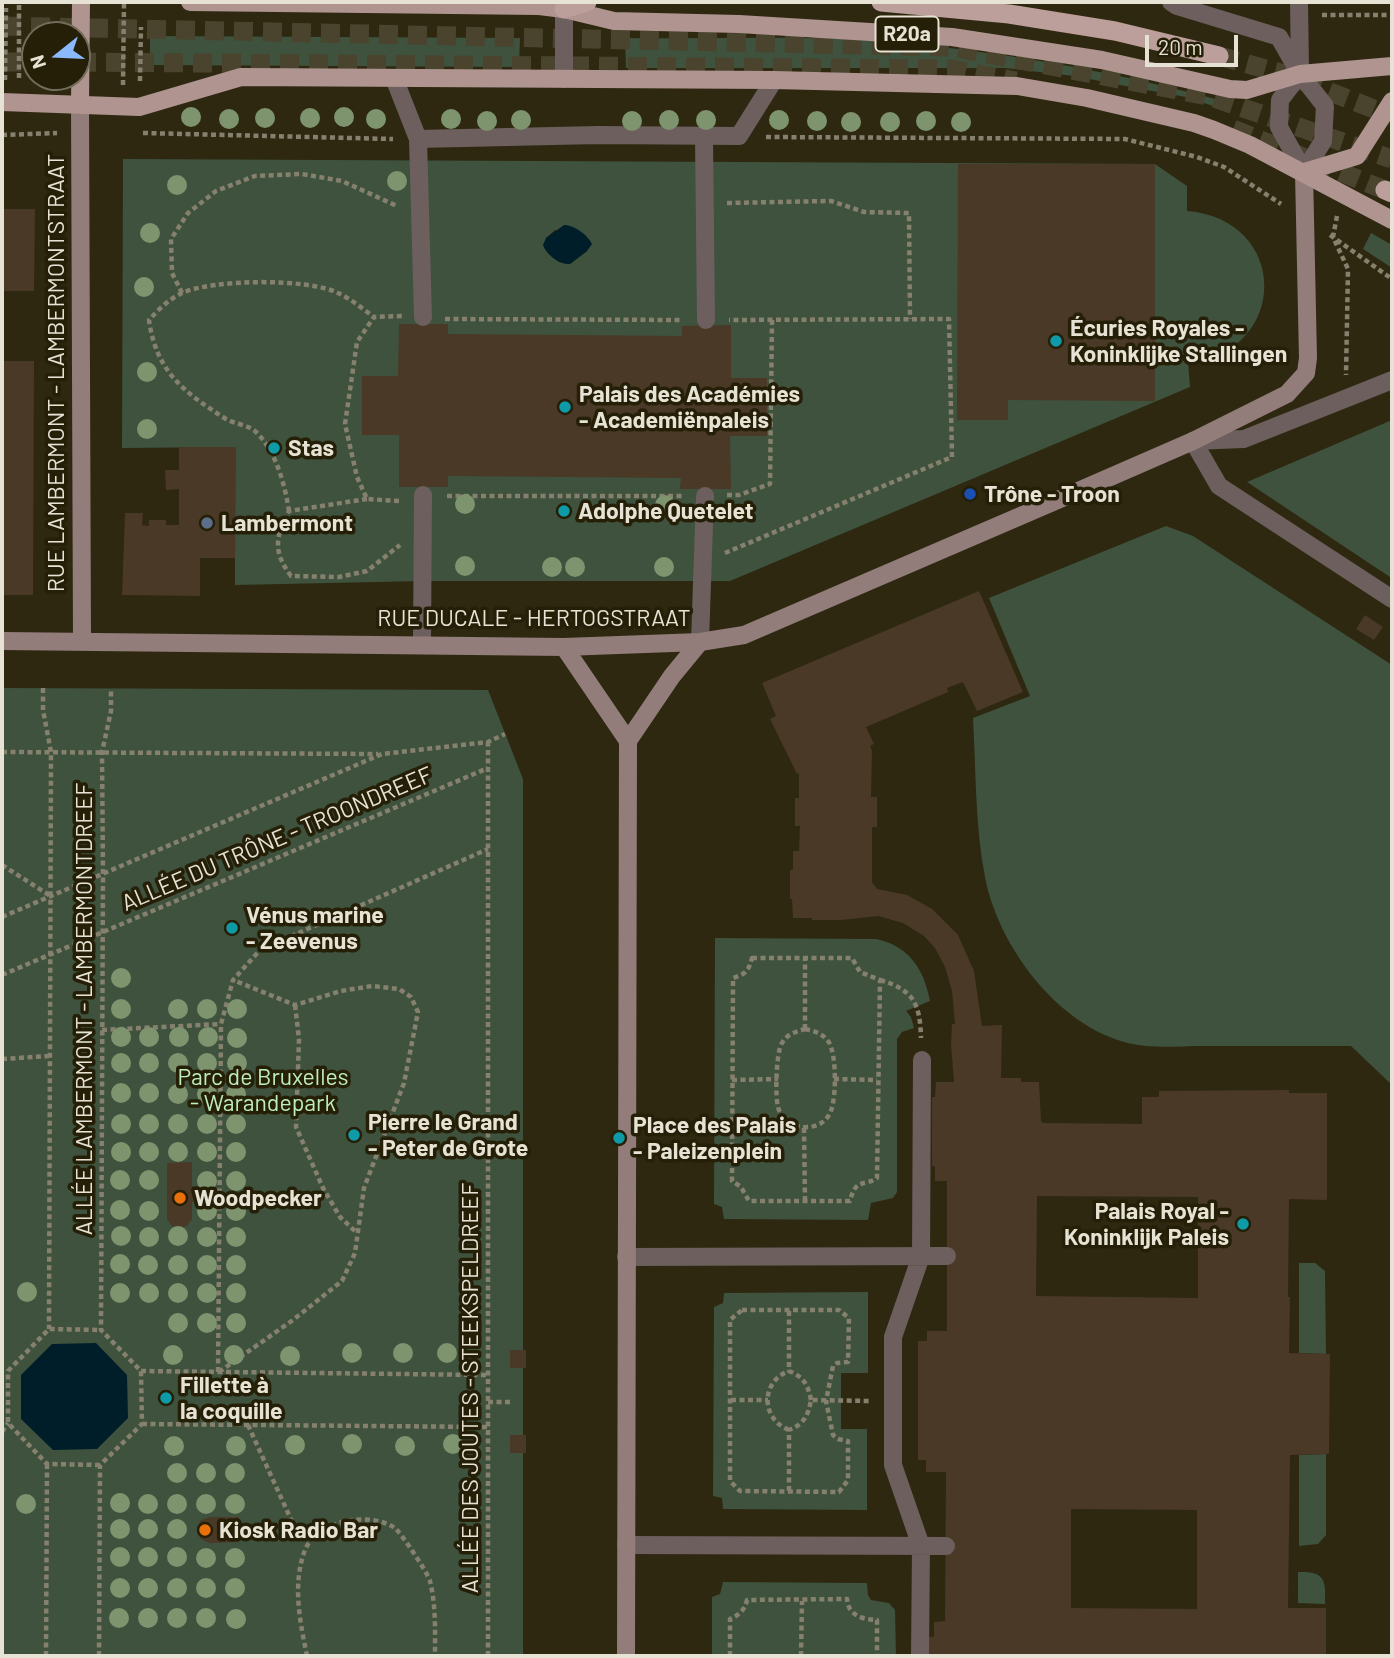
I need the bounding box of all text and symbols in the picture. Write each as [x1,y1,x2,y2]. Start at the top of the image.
road number: R20a [876,16,939,52]
north arrow [21,21,91,91]
scale bar [1149,21,1242,65]
text: 20 m [1158,34,1203,59]
text: N [25,52,50,72]
street label: RUE LAMBERMONT - LAMBERMONTSTRAAT [42,154,70,592]
place label: Écuries Royales - Koninklijke Stallingen [1070,314,1287,368]
marker: Écuries Royales - Koninklijke Stallingen [1048,333,1064,349]
place label: Palais des Académies - Academiënpaleis [579,380,800,434]
marker: Palais des Académies - Academiënpaleis [557,399,573,415]
place label: Stas [288,434,334,462]
marker: Stas [266,440,282,456]
place label: Trône - Troon [984,480,1120,508]
marker: Trône - Troon [962,486,978,502]
place label: Adolphe Quetelet [578,497,753,525]
marker: Adolphe Quetelet [556,503,572,519]
place label: Lambermont [221,509,353,537]
marker: Lambermont [199,515,215,531]
street label: RUE DUCALE - HERTOGSTRAAT [377,604,691,632]
street label: ALLÉE DU TRÔNE - TROONDREEF [117,761,437,917]
street label: ALLÉE LAMBERMONT - LAMBERMONTDREEF [70,783,98,1235]
place label: Vénus marine - Zeevenus [246,901,384,955]
marker: Vénus marine - Zeevenus [224,920,240,936]
park label: Parc de Bruxelles - Warandepark [177,1063,349,1117]
place label: Pierre le Grand - Peter de Grote [368,1108,528,1162]
place label: Place des Palais - Paleizenplein [633,1111,796,1165]
marker: Pierre le Grand - Peter de Grote [346,1127,362,1143]
marker: Place des Palais - Paleizenplein [611,1130,627,1146]
street label: ALLÉE DES JOUTES - STEEKSPELDREEF [456,1183,484,1593]
place label: Woodpecker [194,1184,322,1212]
marker: Woodpecker [172,1190,188,1206]
place label: Palais Royal - Koninklijk Paleis [1064,1197,1229,1251]
marker: Palais Royal - Koninklijk Paleis [1235,1216,1251,1232]
place label: Fillette à la coquille [180,1371,283,1425]
marker: Fillette à la coquille [158,1390,174,1406]
place label: Kiosk Radio Bar [219,1516,378,1544]
marker: Kiosk Radio Bar [197,1522,213,1538]

